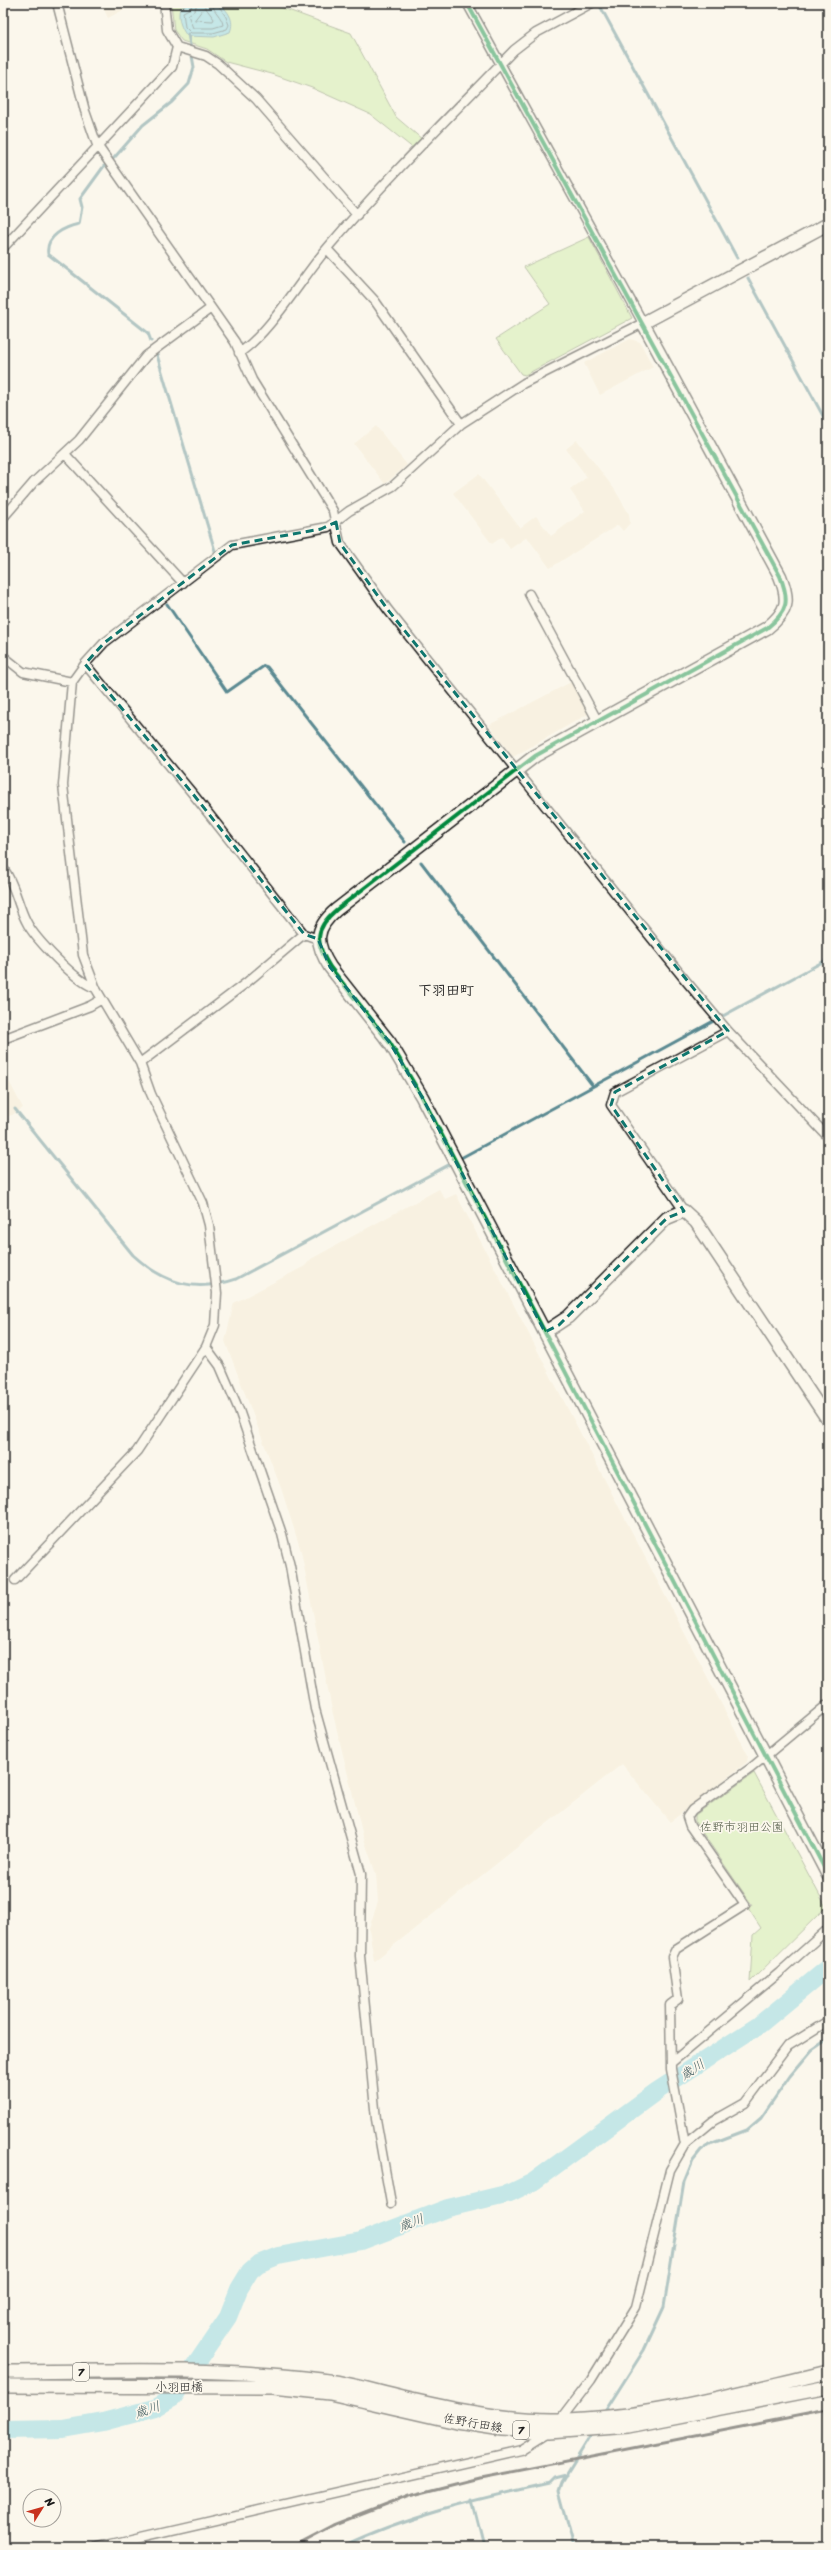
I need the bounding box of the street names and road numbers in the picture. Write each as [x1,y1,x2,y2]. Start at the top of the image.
road number: 7 [73,2363,89,2381]
street label: 小羽田橋 [155,2376,203,2398]
street label: 佐野行田線 [442,2407,504,2439]
road number: 7 [513,2421,529,2439]

